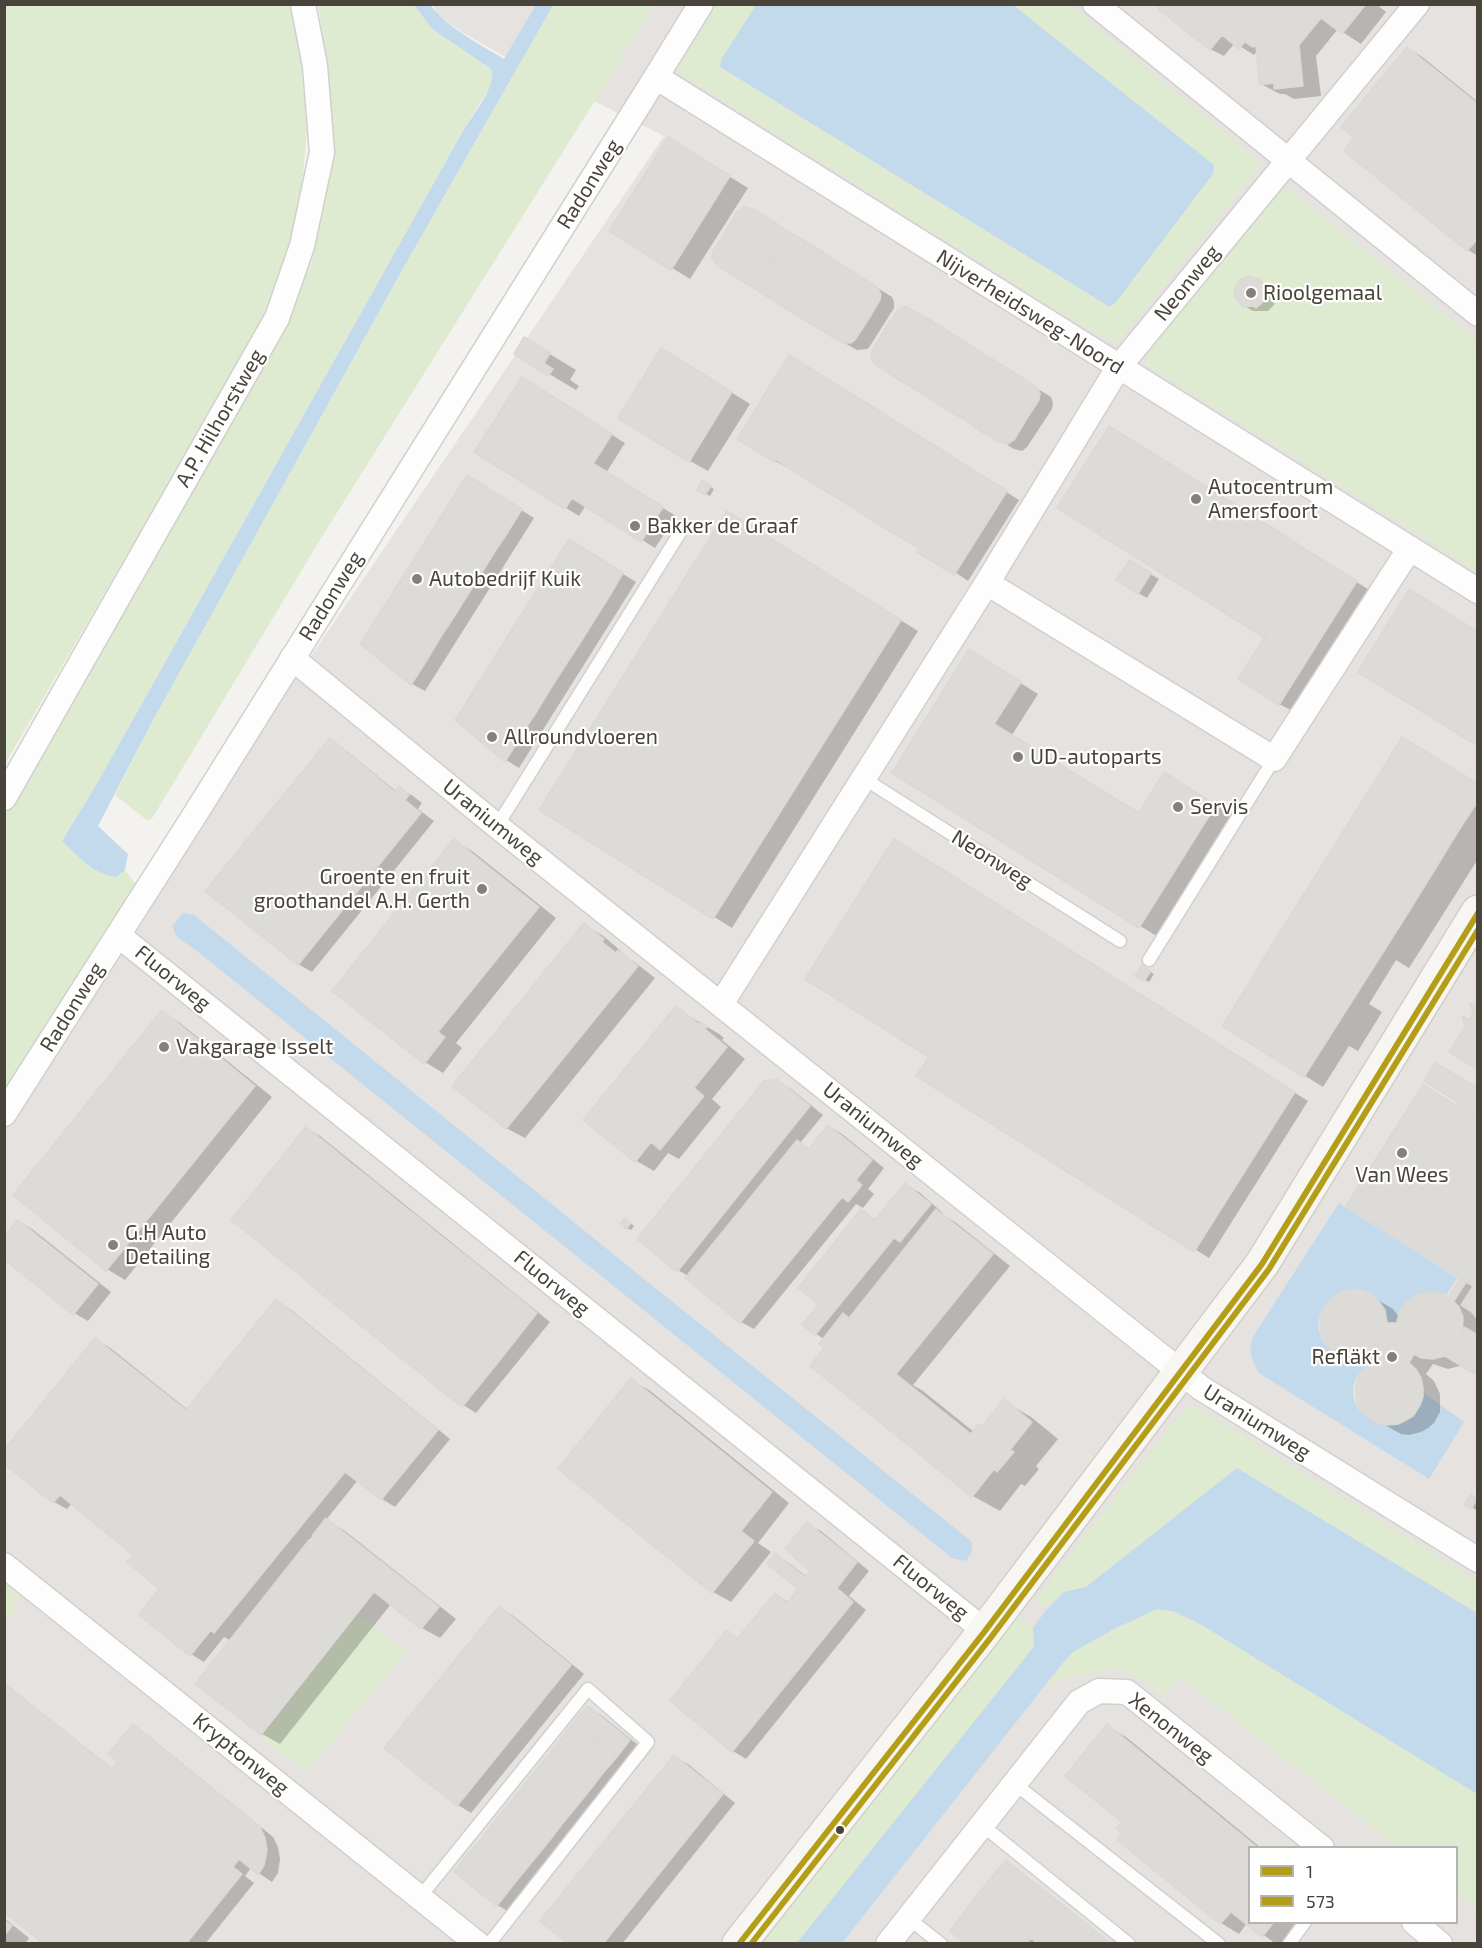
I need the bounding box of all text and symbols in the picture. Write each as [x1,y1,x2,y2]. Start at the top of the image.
street label: Radonweg [552,135,626,233]
street label: Neonweg [1149,240,1225,326]
street label: Nijverheidsweg-Noord [932,244,1128,380]
place label: Rioolgemaal [1263,280,1382,306]
marker: Rioolgemaal [1244,286,1258,300]
street label: A.P. Hilhorstweg [170,345,270,491]
place label: Autocentrum Amersfoort [1208,474,1333,524]
marker: Autocentrum Amersfoort [1189,492,1203,506]
place label: Bakker de Graaf [647,513,798,539]
marker: Bakker de Graaf [628,519,642,533]
street label: Radonweg [294,547,368,645]
place label: Autobedrijf Kuik [429,566,581,592]
marker: Autobedrijf Kuik [410,572,424,586]
place label: Allroundvloeren [504,724,658,750]
marker: Allroundvloeren [485,730,499,744]
place label: UD-autoparts [1030,744,1162,770]
marker: UD-autoparts [1011,750,1025,764]
street label: Uraniumweg [438,774,548,870]
place label: Servis [1190,794,1248,820]
marker: Servis [1171,800,1185,814]
street label: Neonweg [947,824,1037,894]
place label: Groente en fruit groothandel A.H. Gerth [254,864,470,914]
marker: Groente en fruit groothandel A.H. Gerth [475,882,489,896]
street label: Fluorweg [130,940,216,1016]
street label: Radonweg [35,958,109,1056]
place label: Vakgarage Isselt [176,1034,333,1060]
marker: Vakgarage Isselt [157,1040,171,1054]
street label: Uraniumweg [818,1077,928,1173]
marker: Van Wees [1395,1146,1409,1160]
place label: Van Wees [1355,1162,1449,1188]
place label: G.H Auto Detailing [125,1220,210,1270]
marker: G.H Auto Detailing [106,1238,120,1252]
street label: Fluorweg [509,1245,595,1321]
place label: Refläkt [1312,1344,1380,1370]
marker: Refläkt [1385,1350,1399,1364]
street label: Uraniumweg [1199,1379,1315,1465]
street label: Fluorweg [888,1549,974,1625]
street label: Xenonweg [1124,1687,1218,1769]
street label: Kryptonweg [188,1708,294,1800]
unlabelled marker [834,1824,846,1836]
legend [1248,1846,1458,1924]
text: 1 [1306,1860,1313,1882]
text: 573 [1306,1890,1335,1912]

